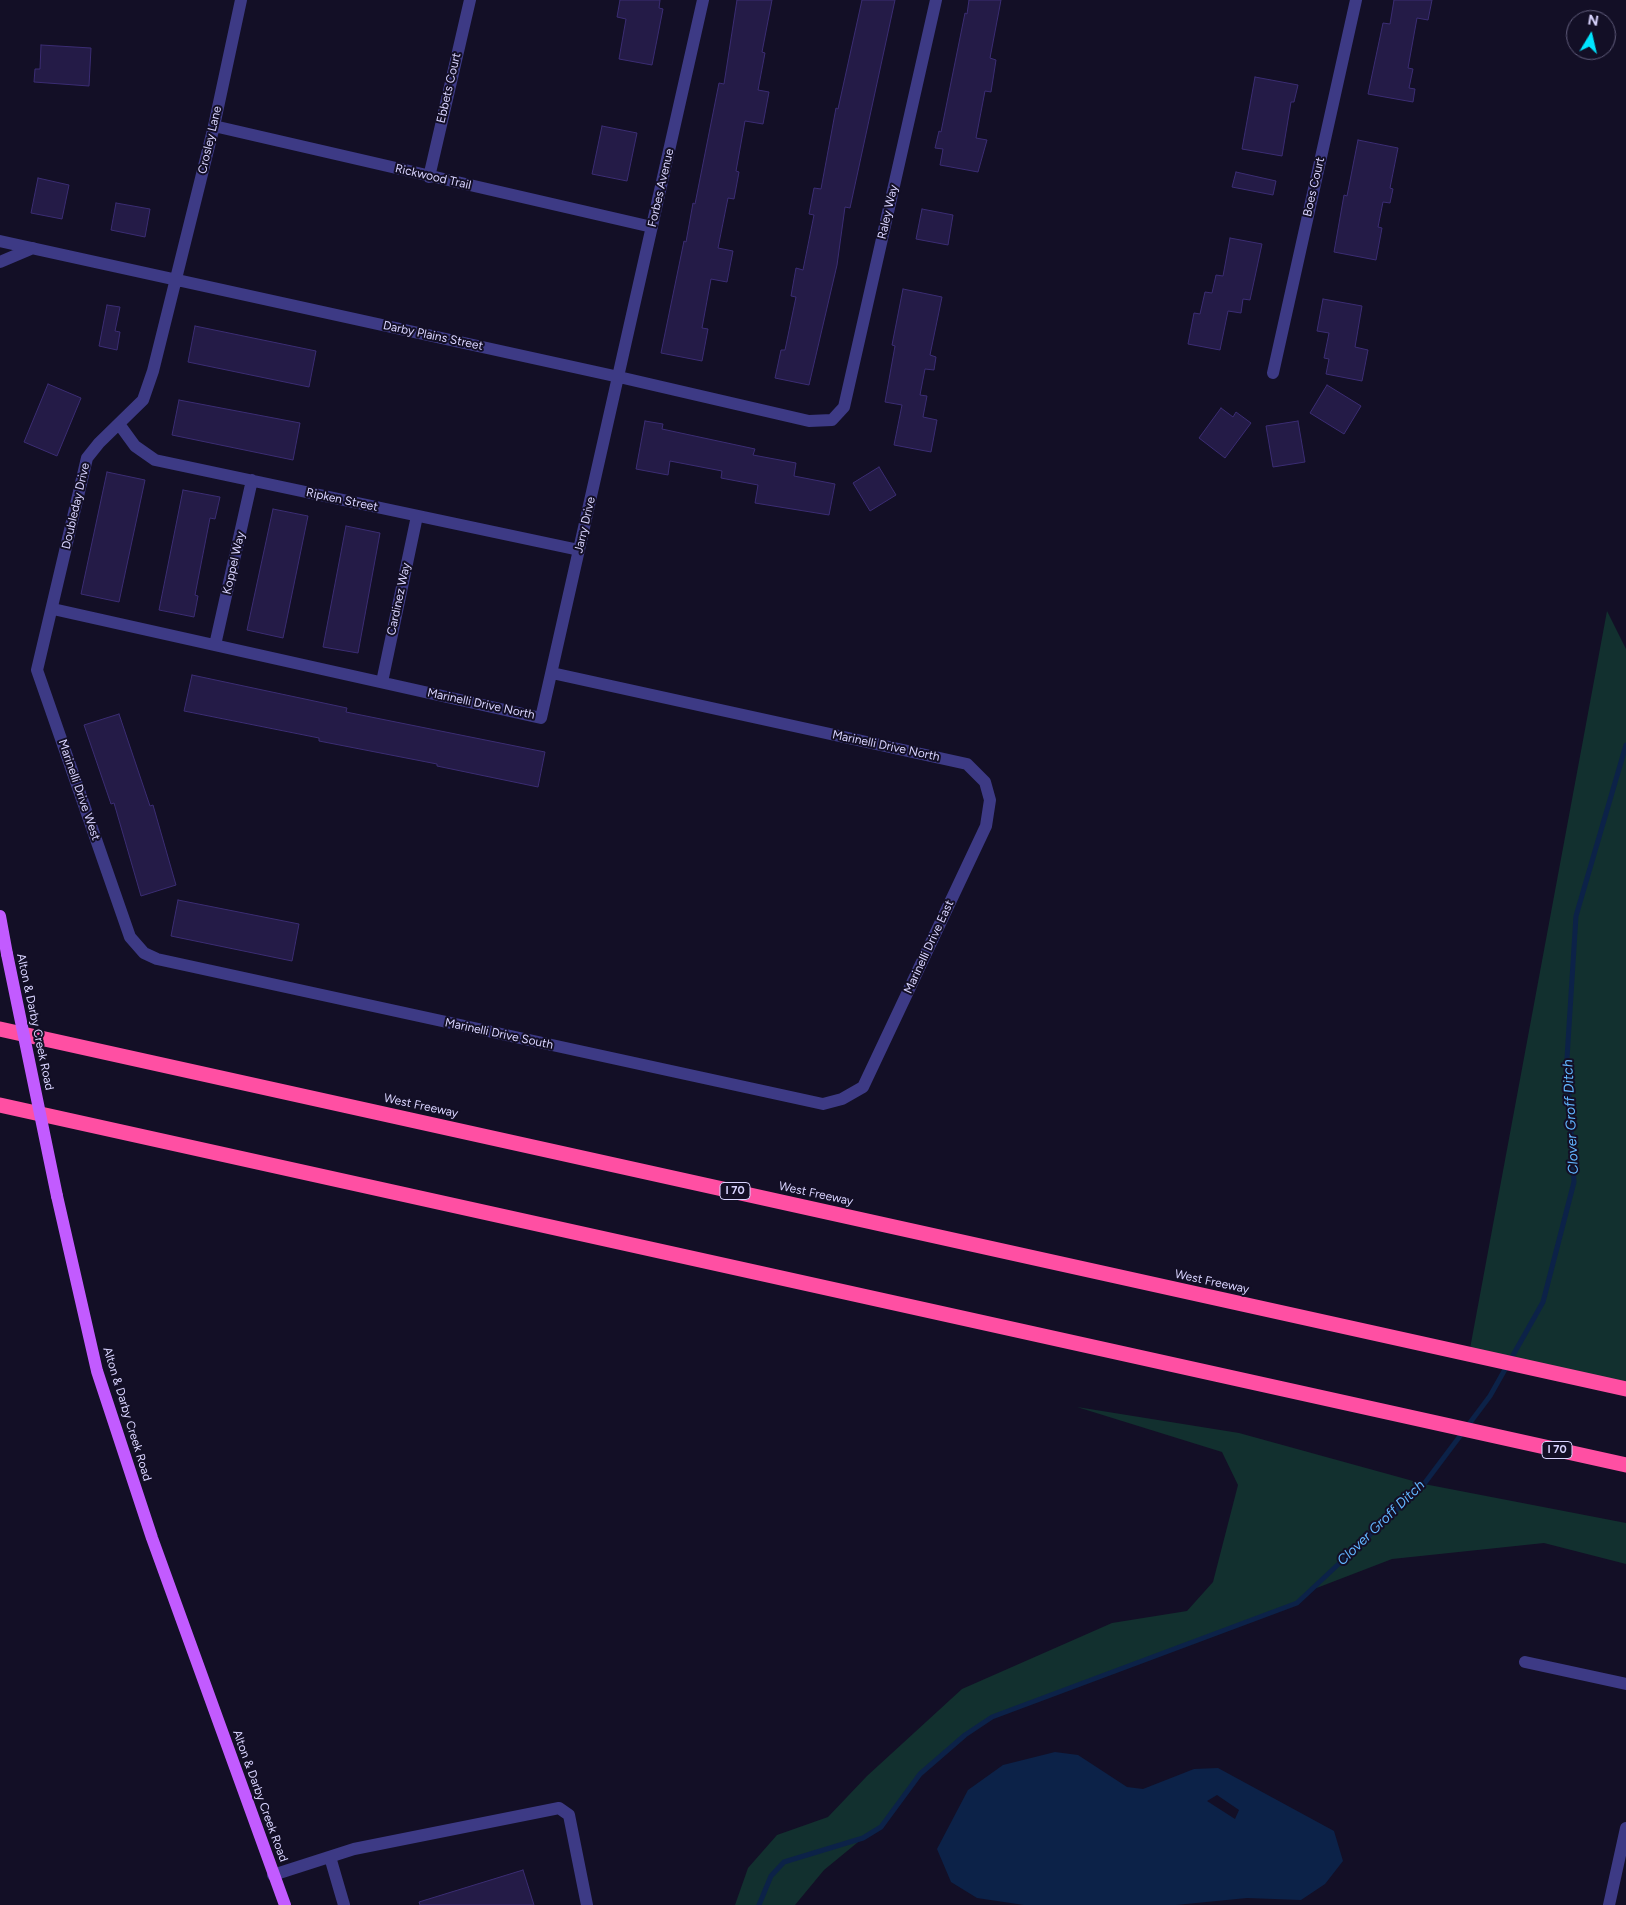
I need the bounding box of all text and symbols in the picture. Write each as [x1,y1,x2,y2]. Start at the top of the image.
north arrow [1566,10,1616,60]
text: N [1587,11,1600,30]
street label: Ebbets Court [434,51,464,125]
street label: Crosley Lane [195,105,225,175]
street label: Forbes Avenue [645,147,677,229]
street label: Boes Court [1300,156,1328,218]
street label: Rickwood Trail [394,161,472,193]
street label: Raley Way [875,183,901,241]
street label: Darby Plains Street [382,318,484,354]
street label: Doubleday Drive [59,461,93,551]
street label: Ripken Street [305,485,379,515]
street label: Jarry Drive [572,495,598,555]
street label: Koppel Way [220,530,248,596]
street label: Cardinez Way [384,561,414,637]
street label: Marinelli Drive North [426,686,536,722]
street label: Marinelli Drive North [831,728,941,764]
street label: Marinelli Drive West [55,738,103,842]
street label: Marinelli Drive East [901,898,957,996]
street label: Alton & Darby Creek Road [13,952,57,1092]
street label: Marinelli Drive South [444,1015,554,1053]
water label: Clover Groff Ditch [1560,1059,1582,1175]
street label: West Freeway [382,1091,460,1121]
street label: West Freeway [777,1179,855,1209]
road number: I 70 [720,1182,750,1200]
street label: West Freeway [1173,1267,1251,1297]
street label: Alton & Darby Creek Road [100,1345,154,1483]
road number: I 70 [1542,1442,1572,1458]
water label: Clover Groff Ditch [1334,1477,1428,1569]
street label: Alton & Darby Creek Road [229,1728,291,1864]

